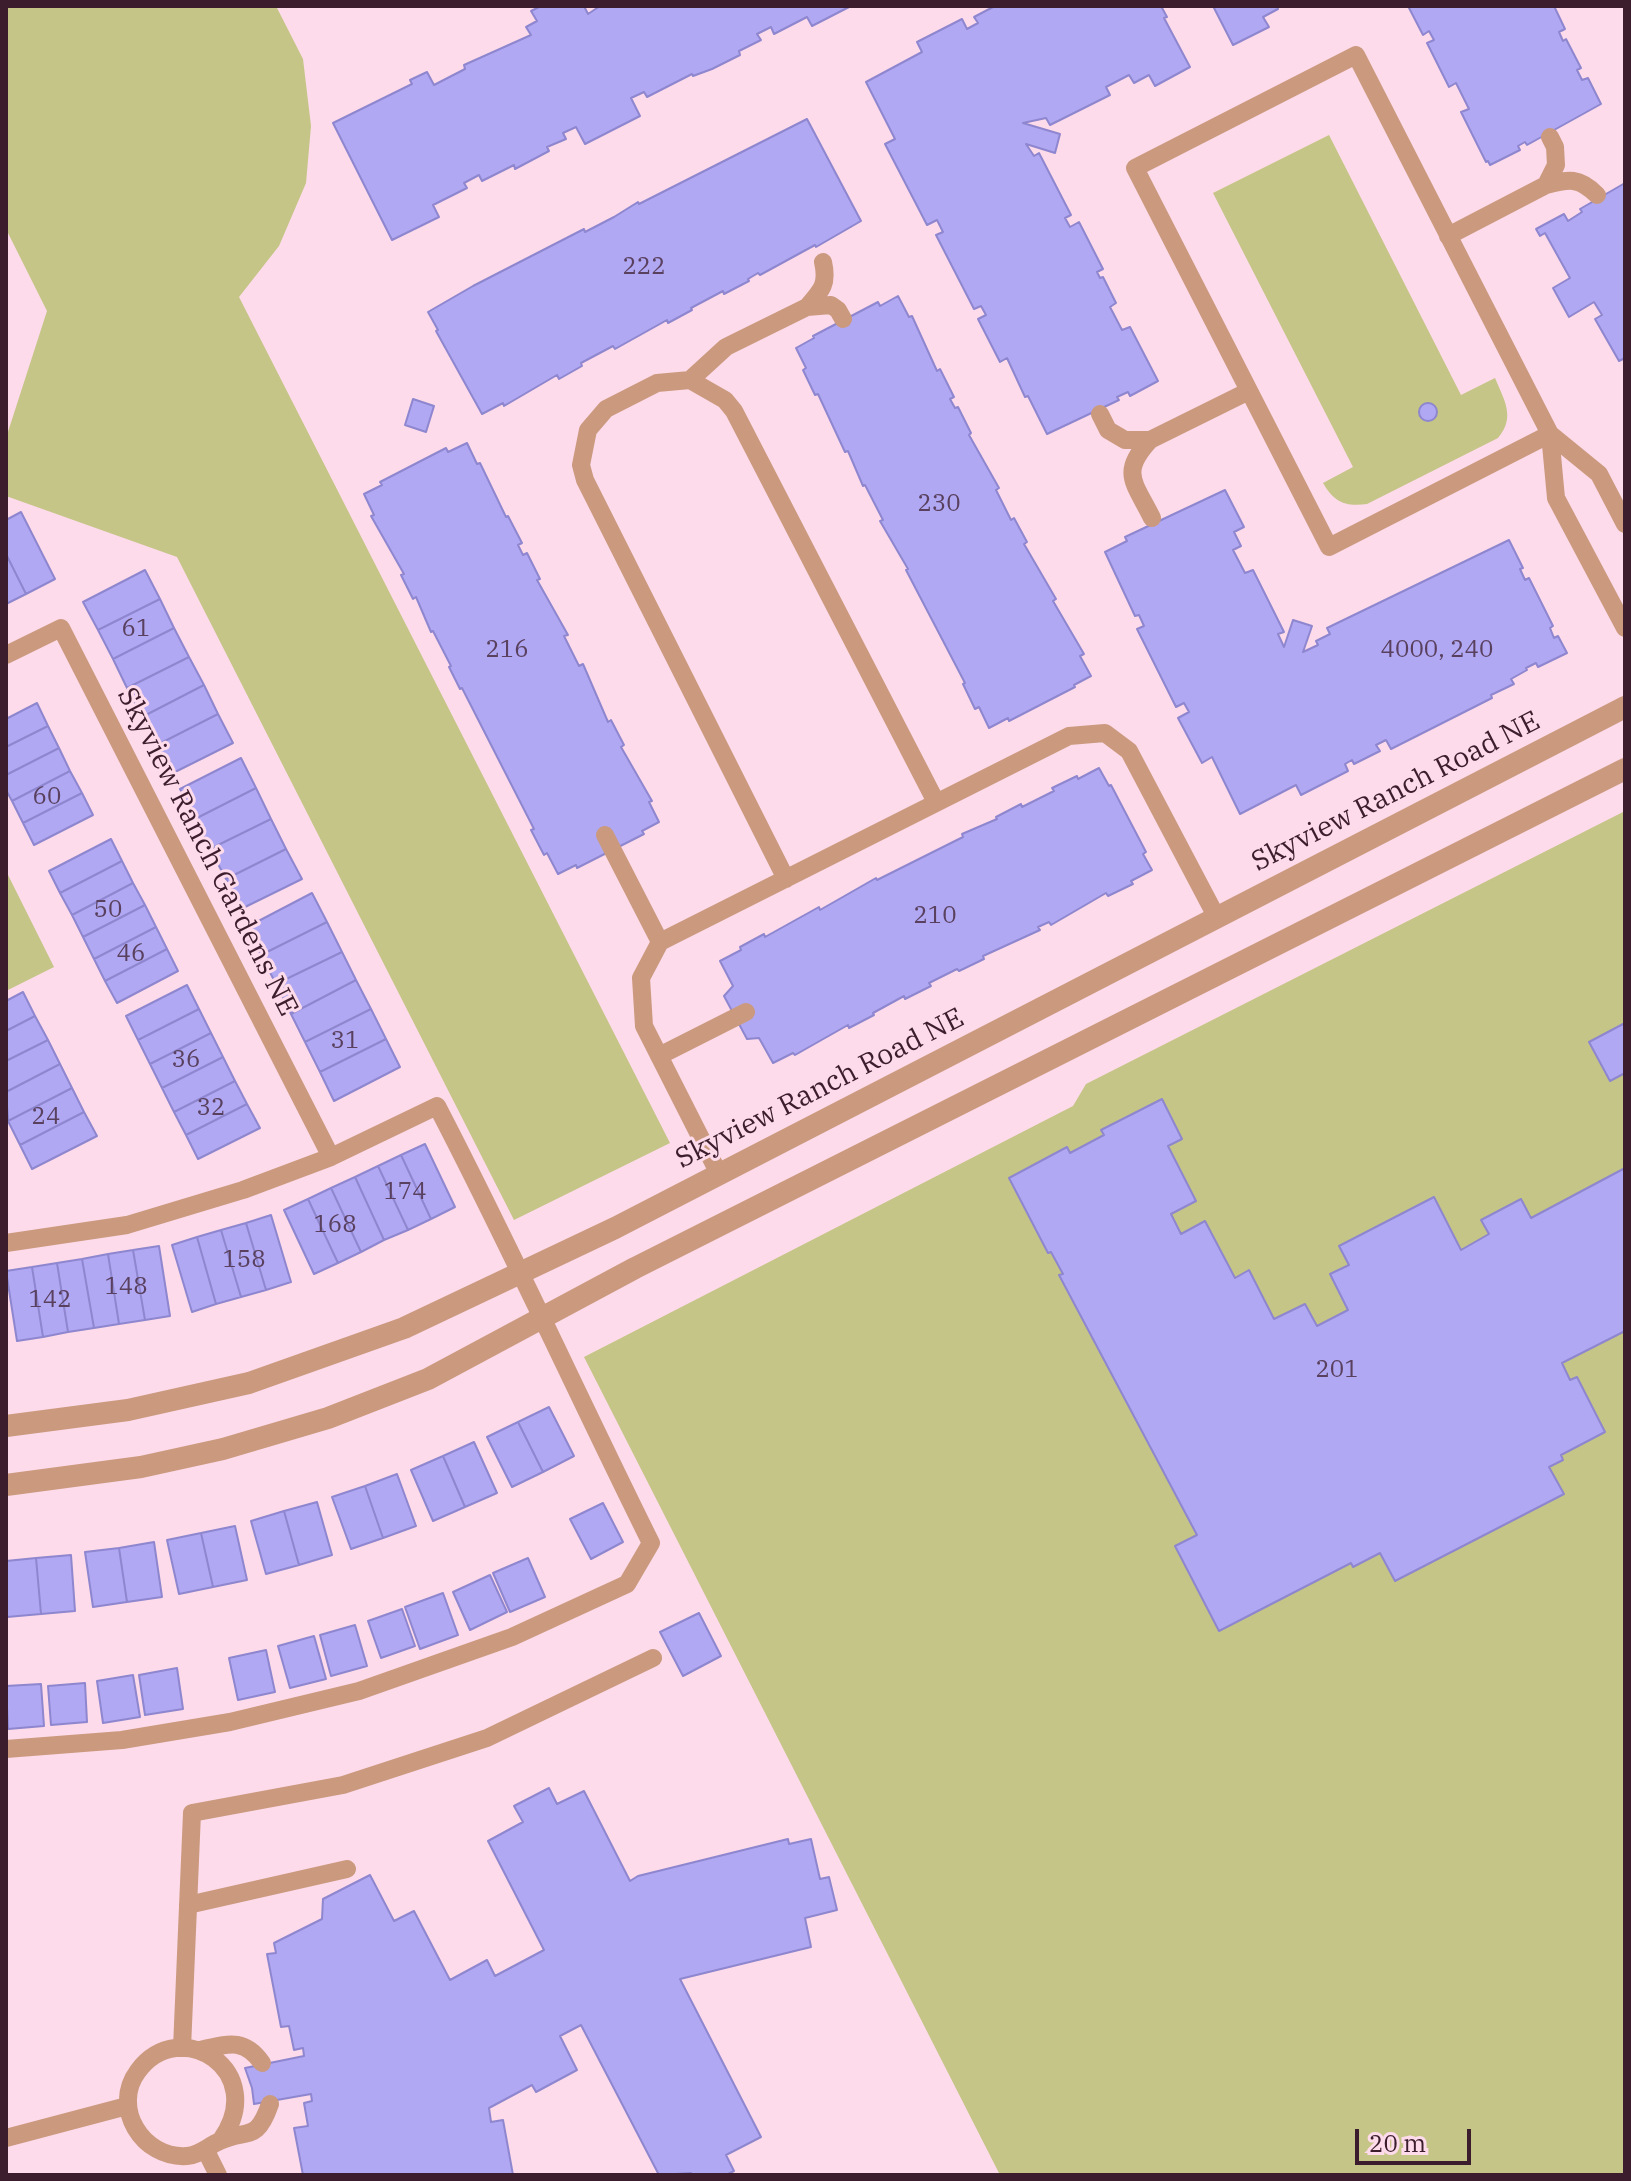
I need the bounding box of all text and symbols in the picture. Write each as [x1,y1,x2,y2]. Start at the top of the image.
house number: 222 [622,253,666,281]
house number: 230 [917,490,961,518]
house number: 61 [122,615,150,643]
house number: 216 [485,636,529,664]
house number: 4000, 240 [1381,636,1493,664]
street label: Skyview Ranch Gardens NE [109,682,305,1022]
street label: Skyview Ranch Road NE [1246,705,1546,879]
house number: 60 [33,783,61,811]
house number: 50 [94,896,122,924]
house number: 210 [913,902,957,930]
house number: 46 [117,940,145,968]
street label: Skyview Ranch Road NE [670,1002,970,1176]
house number: 31 [331,1027,359,1055]
house number: 36 [172,1046,200,1074]
house number: 32 [197,1094,225,1122]
house number: 24 [32,1103,60,1131]
house number: 174 [383,1178,427,1206]
house number: 168 [313,1211,357,1239]
house number: 158 [222,1246,266,1274]
house number: 148 [104,1273,148,1301]
house number: 142 [28,1286,72,1314]
house number: 201 [1315,1356,1359,1384]
scale bar [1359,2113,1475,2163]
text: 20 m [1369,2127,1426,2159]

